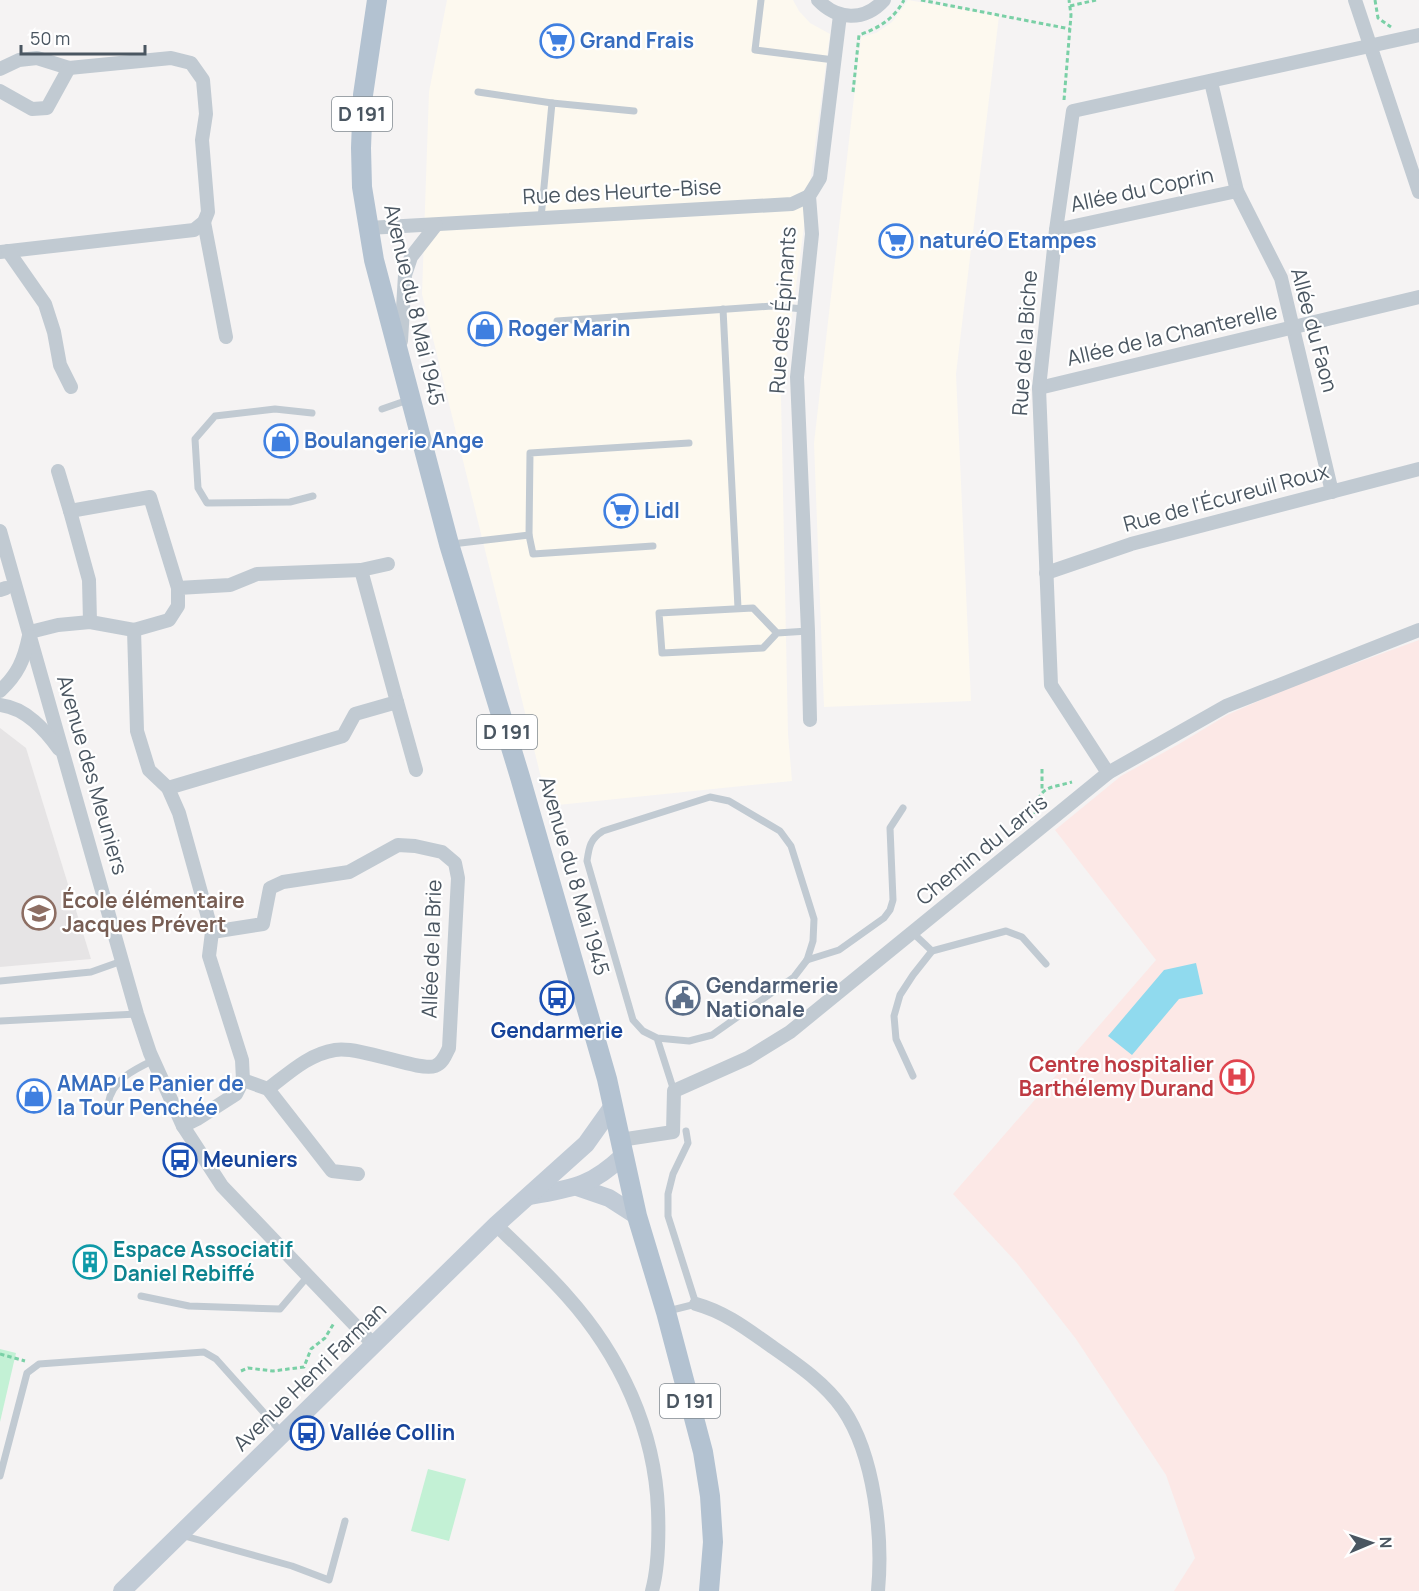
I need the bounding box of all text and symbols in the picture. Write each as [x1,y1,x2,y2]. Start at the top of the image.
scale bar [21,18,146,56]
supermarket icon: Grand Frais [539,23,575,59]
text: 50 m [30,26,70,50]
place label: Grand Frais [580,26,694,54]
road number: D 191 [332,97,392,131]
street label: Allée du Coprin [1068,160,1216,218]
street label: Rue des Heurte-Bise [522,172,722,210]
street label: Avenue du 8 Mai 1945 [378,201,452,408]
supermarket icon: naturéO Etampes [878,223,914,259]
street label: Rue des Épinants [762,225,802,394]
place label: naturéO Etampes [919,226,1097,254]
street label: Allée du Faon [1285,264,1345,395]
street label: Rue de la Biche [1005,269,1043,417]
street label: Allée de la Chanterelle [1064,296,1280,372]
shop icon: Roger Marin [467,311,503,347]
place label: Roger Marin [508,314,630,342]
shop icon: Boulangerie Ange [263,423,299,459]
place label: Boulangerie Ange [304,426,484,454]
street label: Rue de l'Écureuil Roux [1120,456,1331,538]
supermarket icon: Lidl [603,493,639,529]
place label: Lidl [644,496,680,524]
street label: Avenue des Meuniers [51,672,135,878]
road number: D 191 [477,715,537,749]
street label: Avenue du 8 Mai 1945 [533,773,617,978]
street label: Chemin du Larris [910,788,1053,911]
street label: Allée de la Brie [415,879,447,1019]
place label: École élémentaire Jacques Prévert [62,886,245,938]
school or university icon: École élémentaire Jacques Prévert [21,895,57,931]
place label: Gendarmerie Nationale [706,971,838,1023]
bus stop icon: Gendarmerie [539,980,575,1016]
public building icon: Gendarmerie Nationale [665,980,701,1016]
place label: Gendarmerie [491,1016,623,1044]
place label: Centre hospitalier Barthélemy Durand [1019,1050,1214,1102]
hospital icon: Centre hospitalier Barthélemy Durand [1219,1059,1255,1095]
place label: AMAP Le Panier de la Tour Penchée [57,1069,244,1121]
shop icon: AMAP Le Panier de la Tour Penchée [16,1078,52,1114]
bus stop icon: Meuniers [162,1142,198,1178]
place label: Meuniers [203,1145,298,1173]
place label: Espace Associatif Daniel Rebiffé [113,1235,293,1287]
building icon: Espace Associatif Daniel Rebiffé [72,1244,108,1280]
street label: Avenue Henri Farman [227,1296,392,1457]
road number: D 191 [660,1384,720,1418]
bus stop icon: Vallée Collin [289,1415,325,1451]
place label: Vallée Collin [330,1418,455,1446]
north arrow [1341,1513,1401,1573]
text: N [1375,1536,1397,1549]

